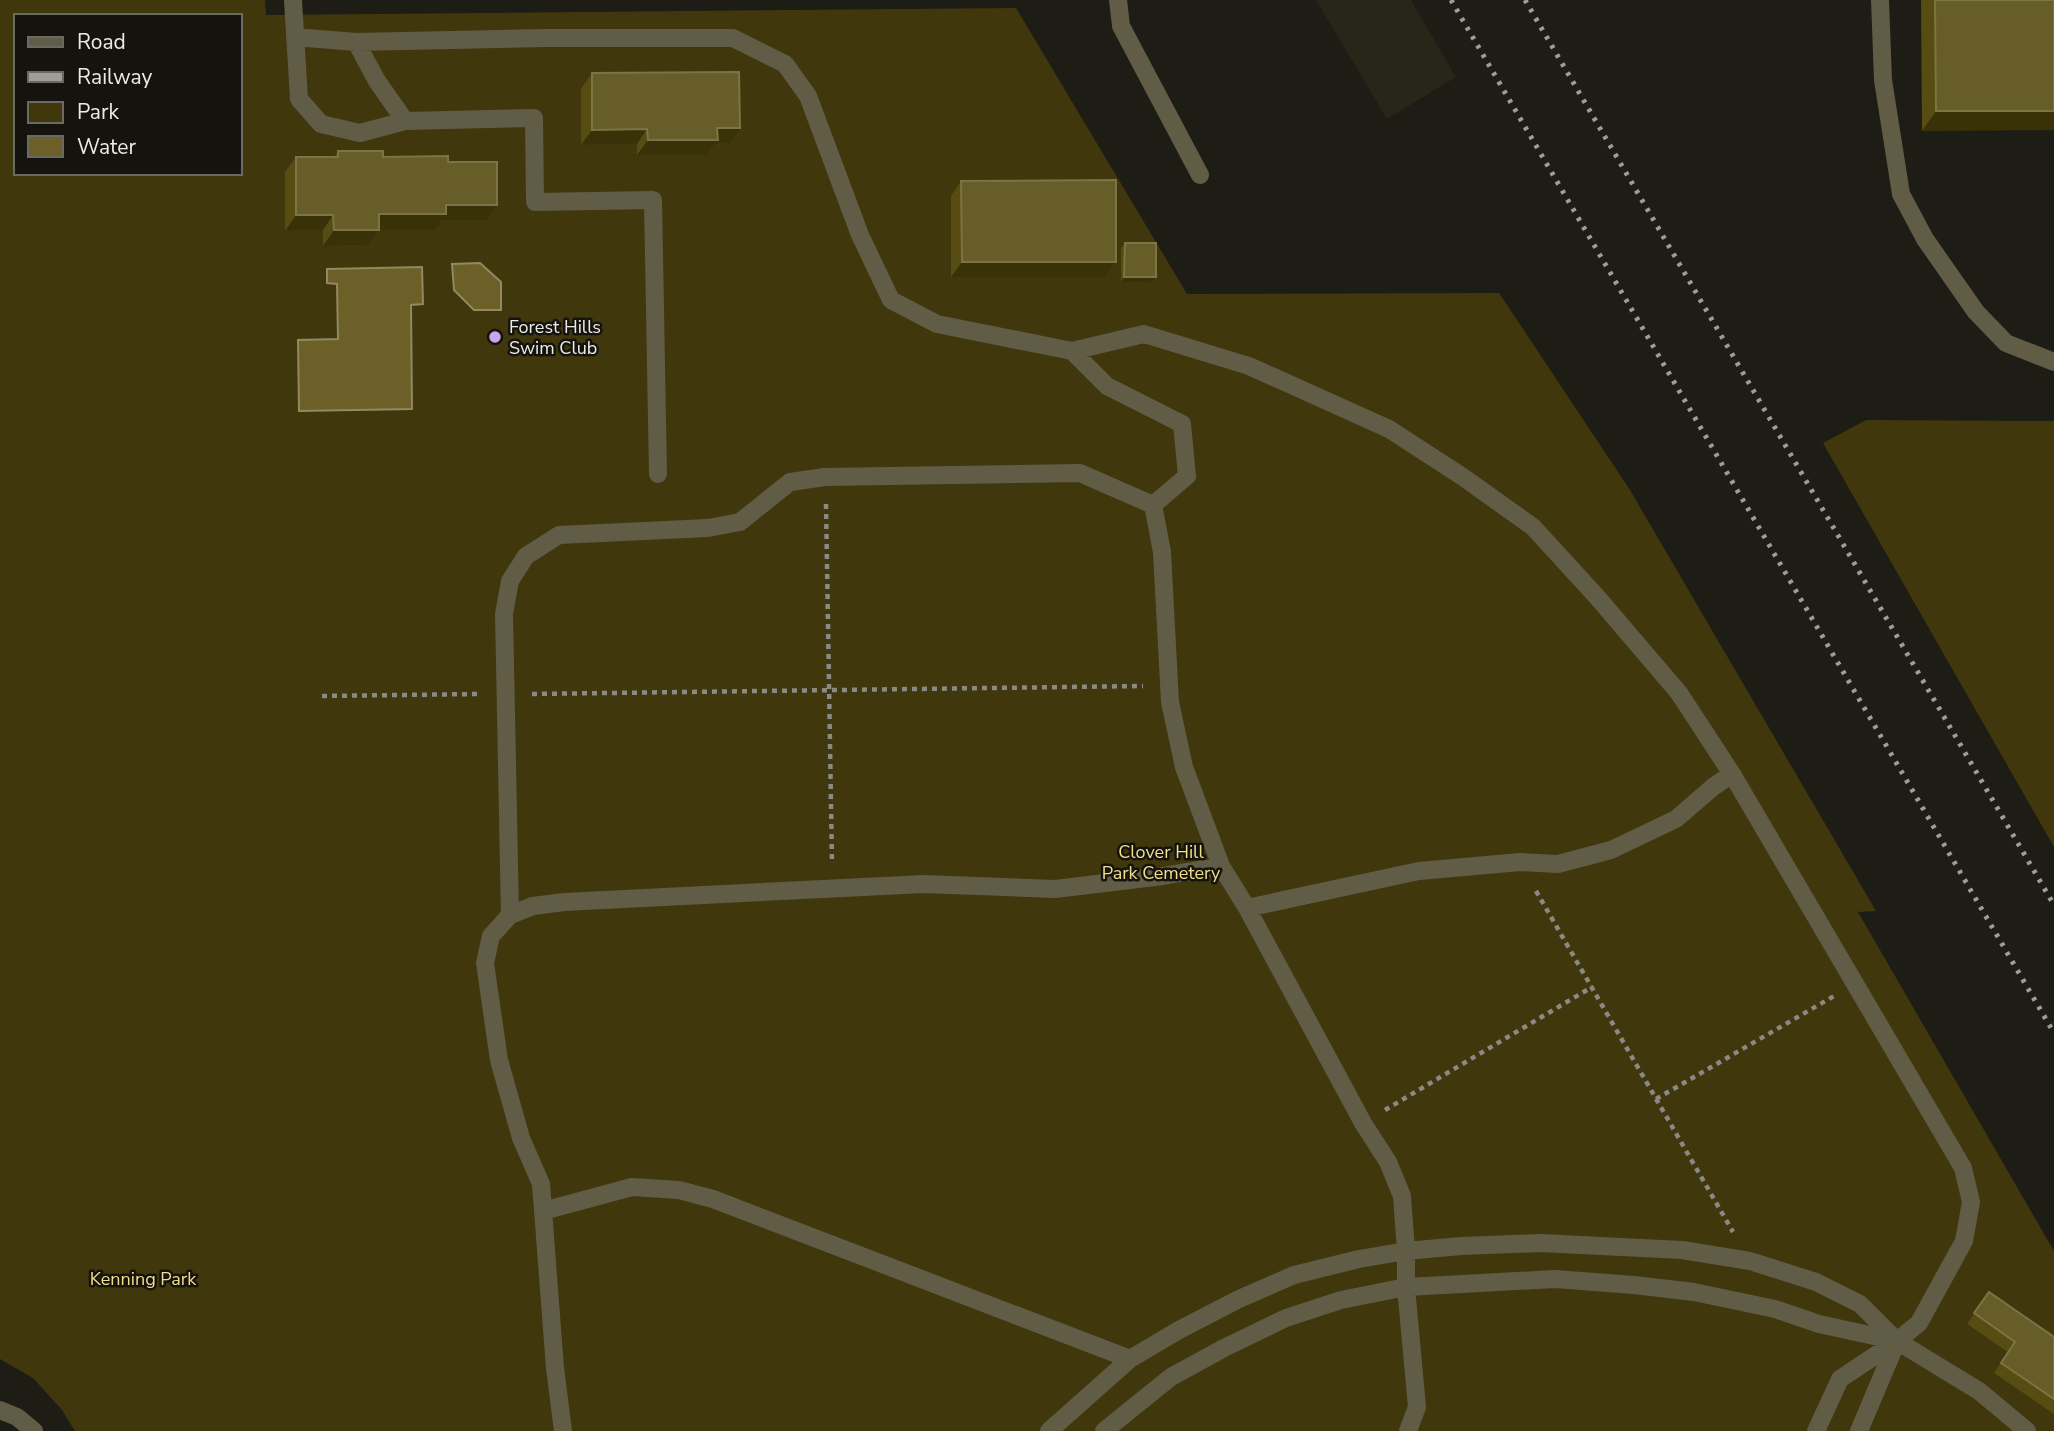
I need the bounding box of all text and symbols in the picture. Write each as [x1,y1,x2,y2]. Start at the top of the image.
legend [14,14,242,175]
text: Road [77,28,126,56]
text: Railway [77,63,152,91]
text: Park [77,98,119,126]
text: Water [77,133,136,161]
place label: Forest Hills Swim Club [509,315,601,360]
marker: Forest Hills Swim Club [487,329,503,345]
park label: Clover Hill Park Cemetery [1102,840,1221,885]
park label: Kenning Park [90,1267,197,1291]

